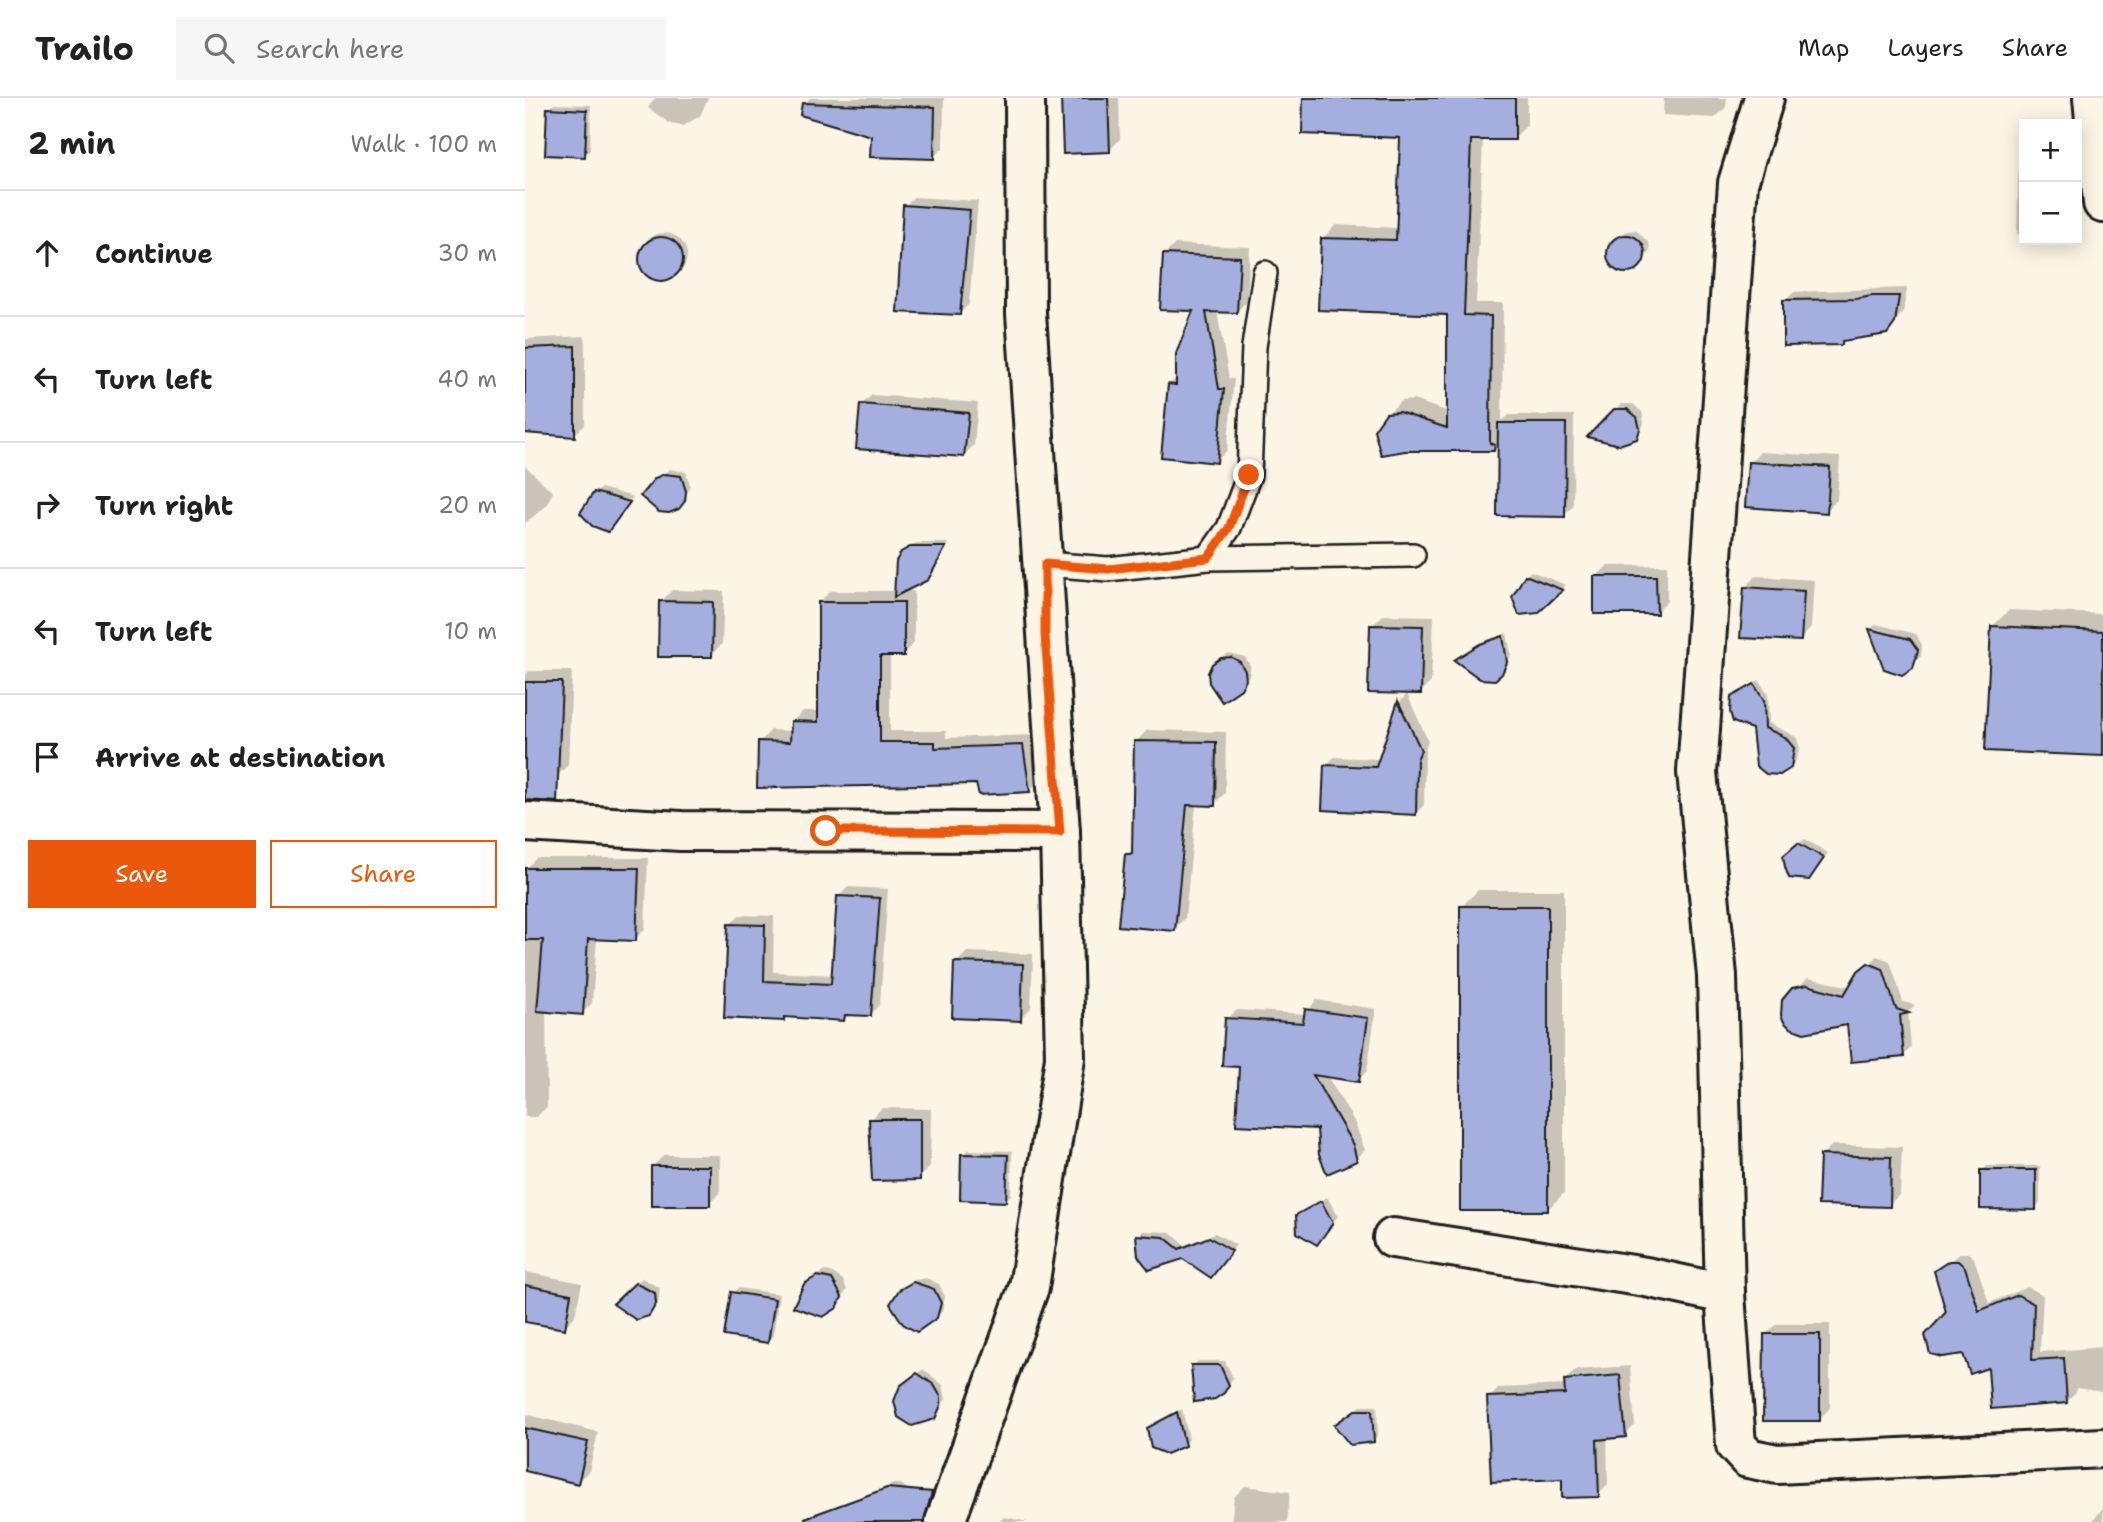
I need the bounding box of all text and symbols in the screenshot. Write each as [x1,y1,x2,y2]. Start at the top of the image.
search box [176,17,666,80]
text: Trailo [35,26,134,71]
icon: search [200,29,238,67]
text: Search here [256,31,405,66]
text: Map [1798,32,1849,64]
text: Layers [1887,32,1964,64]
text: Share [2002,32,2068,64]
map controls [2019,119,2082,245]
button: + [2019,119,2082,182]
text: 2 min [28,123,115,164]
text: Walk · 100 m [351,129,497,159]
button: − [2019,182,2082,245]
icon: ahead [28,234,66,272]
text: Continue [95,236,213,271]
text: 30 m [438,238,497,268]
icon: left [28,360,66,398]
text: Turn left [95,362,212,397]
text: 40 m [437,364,497,394]
route end [1233,459,1264,490]
icon: right [28,486,66,524]
text: Turn right [95,488,233,523]
text: 20 m [438,490,497,520]
icon: left [28,612,66,650]
text: Turn left [95,614,212,649]
text: 10 m [444,616,497,646]
icon: arrive [28,738,66,776]
text: Arrive at destination [95,740,385,775]
route start [810,815,841,846]
button: Save [28,840,256,908]
button: Share [270,840,497,908]

